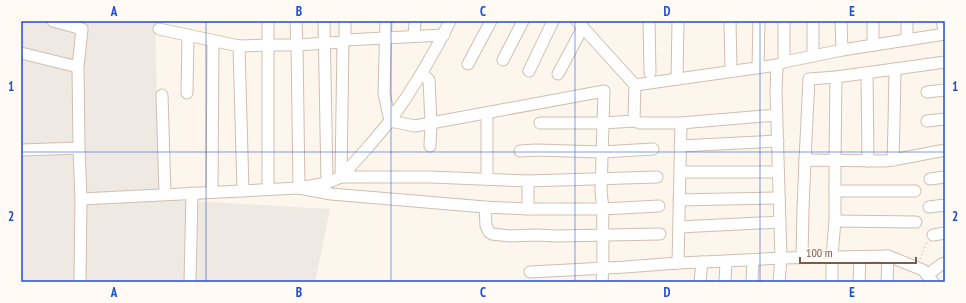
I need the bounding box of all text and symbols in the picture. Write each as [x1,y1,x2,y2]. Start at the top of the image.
text: A [110,3,118,20]
text: B [296,3,302,20]
text: C [480,3,486,20]
text: D [664,3,671,20]
text: E [849,3,855,20]
text: 1 [8,78,14,95]
text: 1 [952,78,958,95]
text: 2 [8,208,14,225]
text: 2 [952,208,958,225]
scale bar [800,239,916,265]
text: 100 m [806,245,833,260]
text: A [110,284,118,301]
text: B [296,284,302,301]
text: C [480,284,486,301]
text: D [664,284,671,301]
text: E [849,284,855,301]

